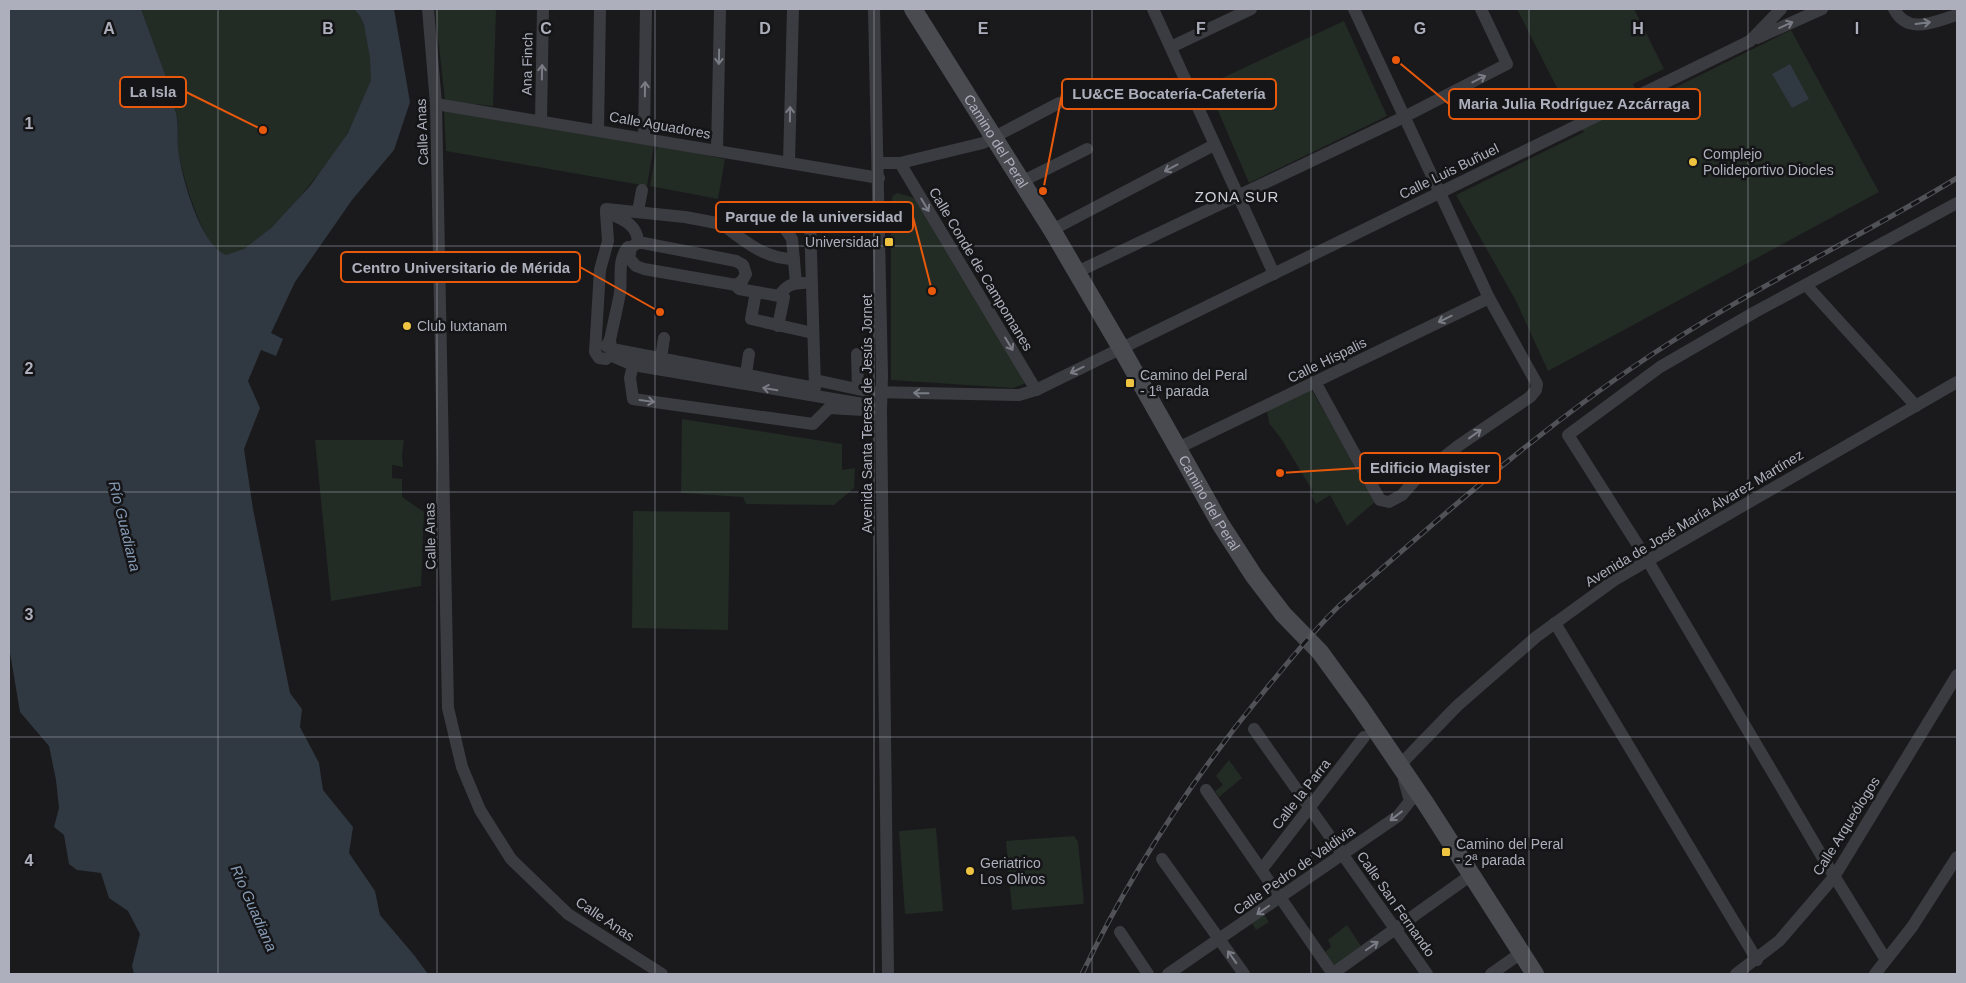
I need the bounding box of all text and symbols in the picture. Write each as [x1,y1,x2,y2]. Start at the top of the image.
one-way arrow [1914,18,1930,28]
text: A [103,20,115,37]
text: B [322,20,334,37]
text: C [540,20,552,37]
text: D [759,20,771,37]
text: E [978,20,989,37]
text: F [1196,20,1206,37]
text: G [1414,20,1426,37]
text: H [1632,20,1644,37]
one-way arrow [1778,20,1793,30]
text: I [1855,20,1859,37]
street label: Ana Finch [518,32,536,96]
one-way arrow [714,49,724,65]
one-way arrow [537,64,546,80]
one-way arrow [1471,74,1486,83]
callout: La Isla [120,77,186,107]
callout: LU&CE Bocatería-Cafetería [1062,79,1276,109]
one-way arrow [640,81,649,97]
text: La Isla [130,83,177,100]
text: LU&CE Bocatería-Cafetería [1072,85,1266,102]
callout: Maria Julia Rodríguez Azcárraga [1449,89,1700,119]
street label: Camino del Peral [961,91,1031,191]
text: Maria Julia Rodríguez Azcárraga [1458,95,1690,112]
street label: Calle Anas [413,98,431,166]
one-way arrow [786,106,795,122]
street label: Calle Aguadores [608,108,712,142]
text: 1 [25,115,34,132]
street label: Calle Luis Buñuel [1397,140,1501,202]
place label: Complejo Polideportivo Diocles [1703,146,1834,178]
marker: Complejo Polideportivo Diocles [1687,156,1699,168]
one-way arrow [1164,164,1179,173]
street label: Calle Conde de Campomanes [926,184,1036,354]
district label: ZONA SUR [1195,188,1279,205]
one-way arrow [920,197,930,211]
callout: Parque de la universidad [716,202,913,232]
text: Parque de la universidad [725,208,903,225]
place label: Universidad [805,234,879,250]
marker: Universidad [883,236,895,248]
callout: Centro Universitario de Mérida [341,252,580,282]
text: Centro Universitario de Mérida [352,259,571,276]
street label: Avenida Santa Teresa de Jesús Jornet [859,294,875,534]
one-way arrow [1438,315,1453,325]
place label: Club Iuxtanam [417,318,507,334]
marker: Club Iuxtanam [401,320,413,332]
street label: Calle Híspalis [1285,334,1369,386]
one-way arrow [1004,337,1014,351]
text: 2 [25,360,34,377]
one-way arrow [1070,365,1085,375]
place label: Camino del Peral - 1ª parada [1140,367,1247,399]
marker: Camino del Peral - 1ª parada [1124,377,1136,389]
one-way arrow [762,384,778,394]
one-way arrow [913,388,929,398]
one-way arrow [639,396,655,406]
one-way arrow [1468,429,1482,439]
street label: Avenida de José María Álvarez Martínez [1582,446,1806,590]
street label: Camino del Peral [1175,452,1243,553]
callout: Edificio Magister [1360,453,1500,483]
text: Edificio Magister [1370,459,1490,476]
water label: Río Guadiana [106,479,144,573]
street label: Calle Anas [421,502,439,570]
text: 3 [25,606,34,623]
street label: Calle la Parra [1269,755,1334,832]
street label: Calle Arqueólogos [1809,774,1883,878]
one-way arrow [1389,811,1403,821]
street label: Calle Pedro de Valdivia [1230,822,1358,918]
place label: Camino del Peral - 2ª parada [1456,836,1563,868]
marker: Camino del Peral - 2ª parada [1440,846,1452,858]
street label: Calle San Fernando [1354,848,1438,960]
text: 4 [25,852,34,869]
place label: Geriatrico Los Olivos [980,855,1045,887]
water label: Río Guadiana [227,862,281,954]
marker: Geriatrico Los Olivos [964,865,976,877]
street label: Calle Anas [573,894,637,944]
one-way arrow [1256,905,1270,915]
one-way arrow [1364,941,1378,951]
one-way arrow [1227,950,1237,964]

